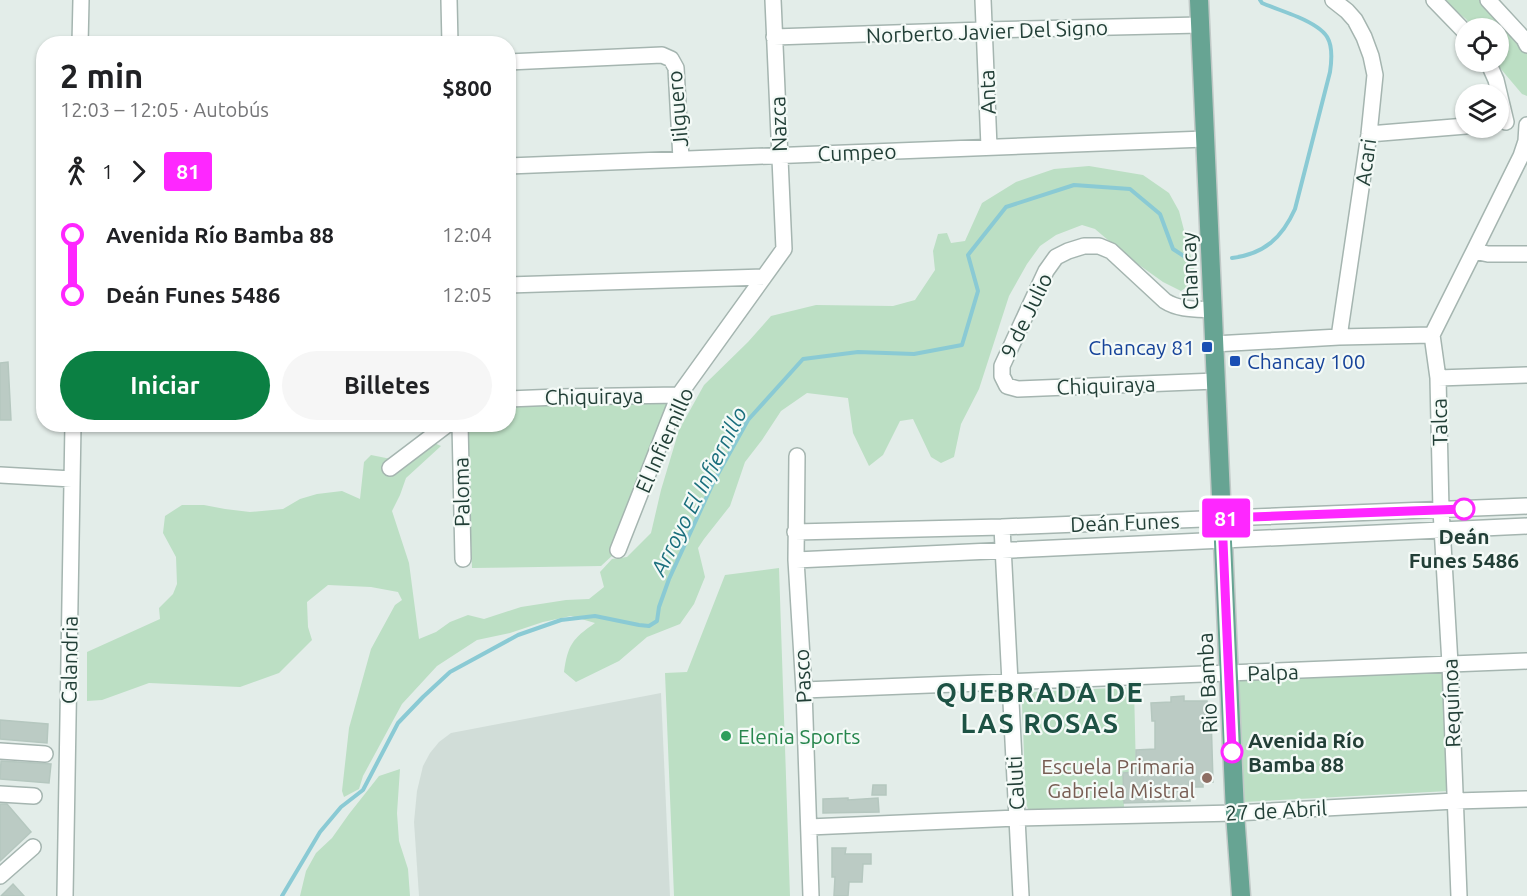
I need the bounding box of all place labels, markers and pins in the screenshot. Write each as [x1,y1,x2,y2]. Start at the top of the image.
place label: Chancay 81 [1088,335,1195,359]
marker: Chancay 81 [1200,340,1214,354]
place label: Chancay 100 [1247,349,1366,373]
marker: Chancay 100 [1228,354,1242,368]
marker: Deán Funes 5486 [1453,498,1475,520]
place label: Deán Funes 5486 [1409,524,1519,572]
place label: Elenia Sports [738,724,860,748]
place label: Avenida Río Bamba 88 [1248,728,1365,776]
marker: Elenia Sports [719,729,733,743]
marker: Avenida Río Bamba 88 [1221,741,1243,763]
place label: Escuela Primaria Gabriela Mistral [1041,754,1195,802]
marker: Escuela Primaria Gabriela Mistral [1200,771,1214,785]

